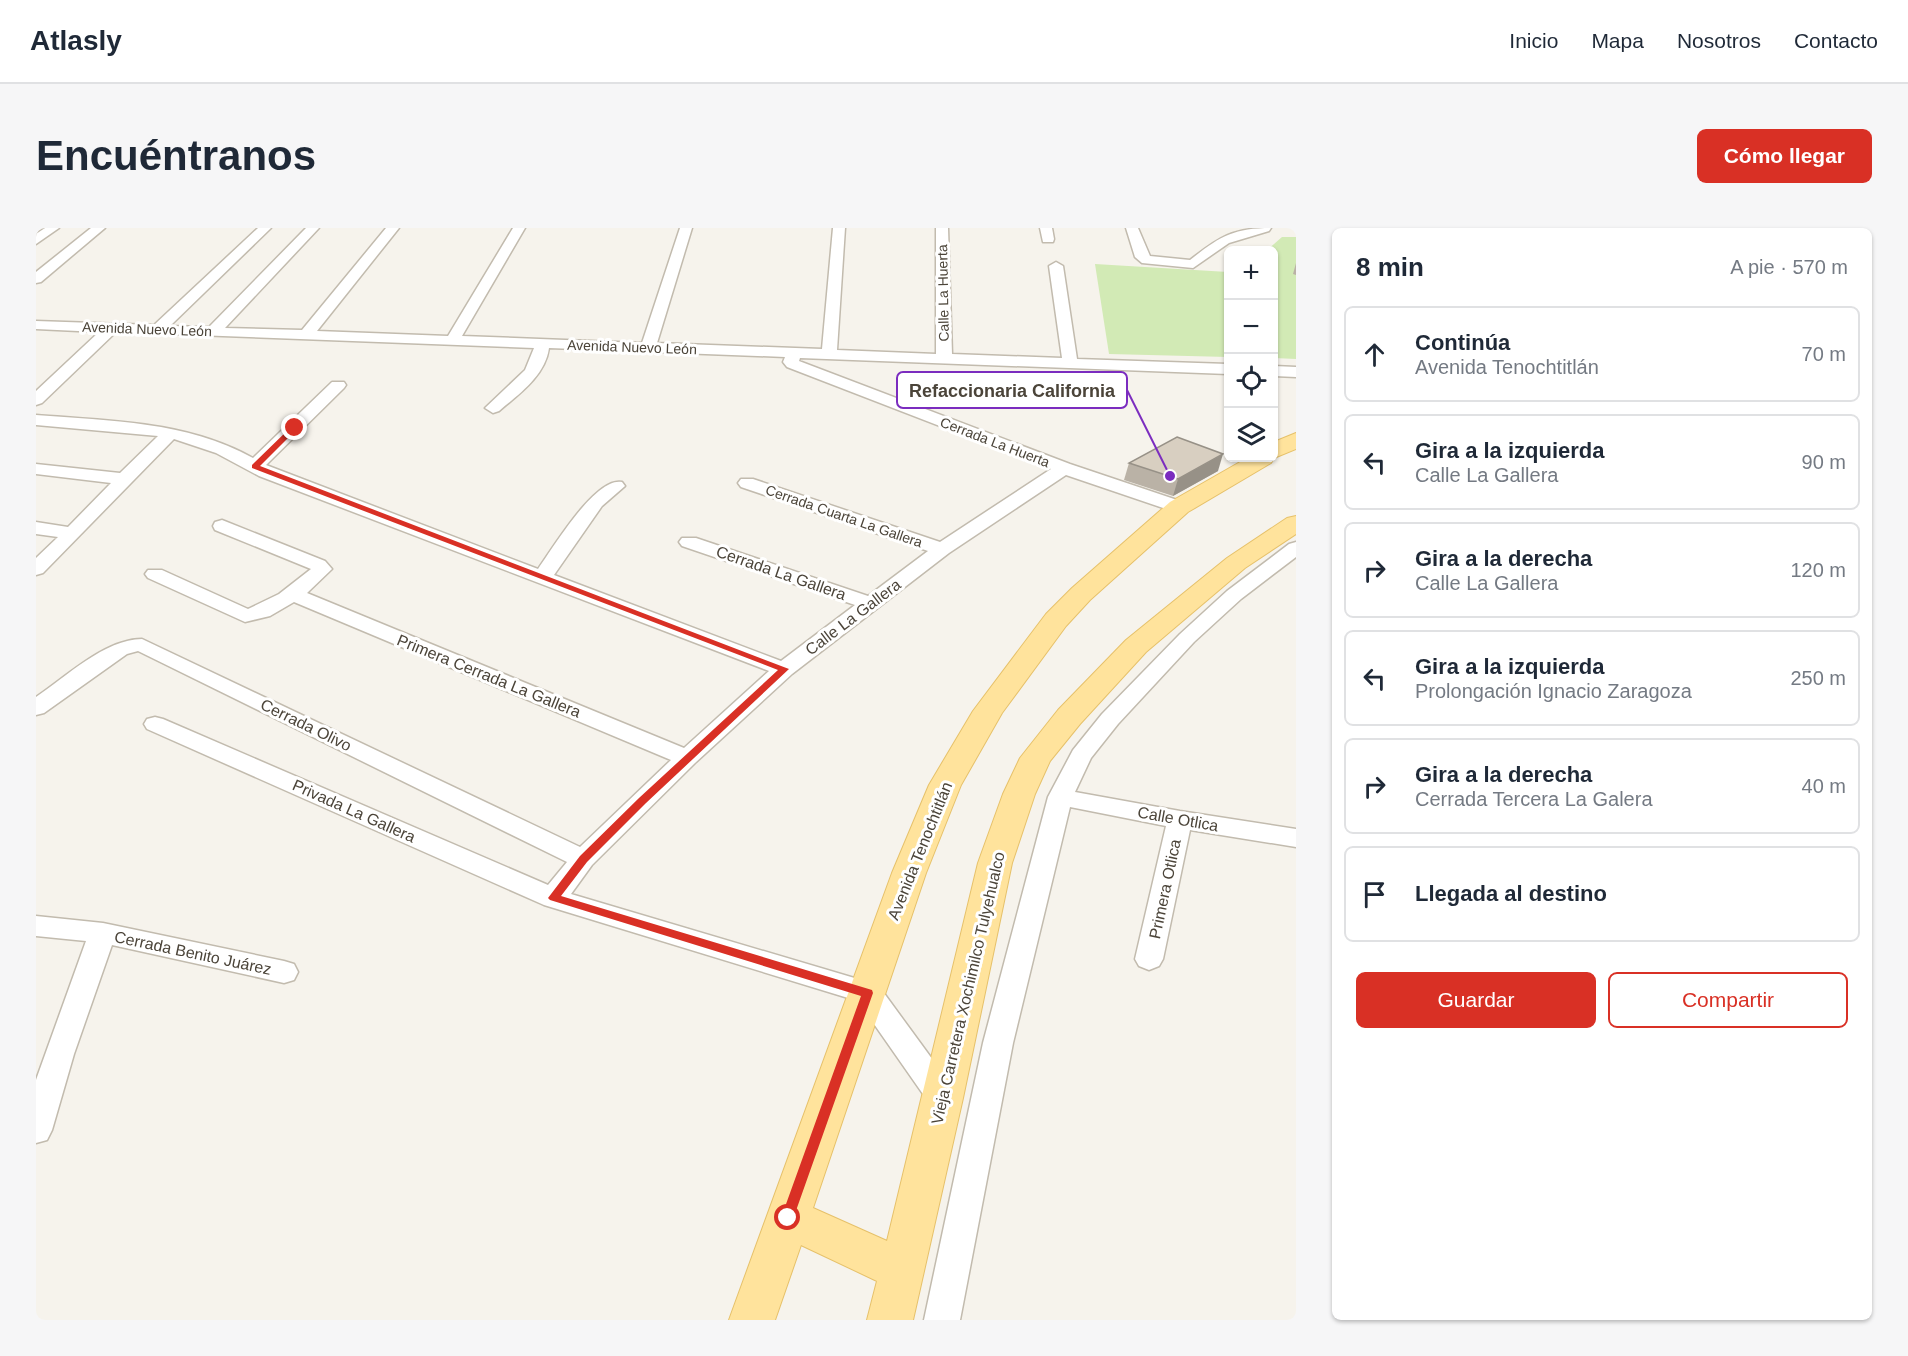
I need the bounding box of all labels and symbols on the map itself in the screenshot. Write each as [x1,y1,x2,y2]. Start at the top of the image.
street label: Calle La Huerta [934,244,952,342]
street label: Avenida Nuevo León [82,319,212,339]
street label: Avenida Nuevo León [567,337,697,357]
callout: Refaccionaria California [897,372,1127,408]
text: Refaccionaria California [909,381,1116,401]
route end [281,414,307,440]
street label: Cerrada La Huerta [938,414,1052,470]
street label: Cerrada Cuarta La Gallera [763,482,925,550]
street label: Cerrada La Gallera [714,543,848,603]
street label: Calle La Gallera [802,576,904,658]
street label: Primera Cerrada La Gallera [395,631,583,721]
street label: Cerrada Olivo [258,696,354,754]
street label: Privada La Gallera [290,776,418,846]
street label: Avenida Tenochtitlán [885,780,955,922]
street label: Calle Otlica [1136,804,1220,834]
street label: Primera Otlica [1146,838,1184,940]
street label: Vieja Carretera Xochimilco Tulyehualco [928,850,1008,1126]
street label: Cerrada Benito Juárez [113,928,273,978]
route start [774,1204,800,1230]

